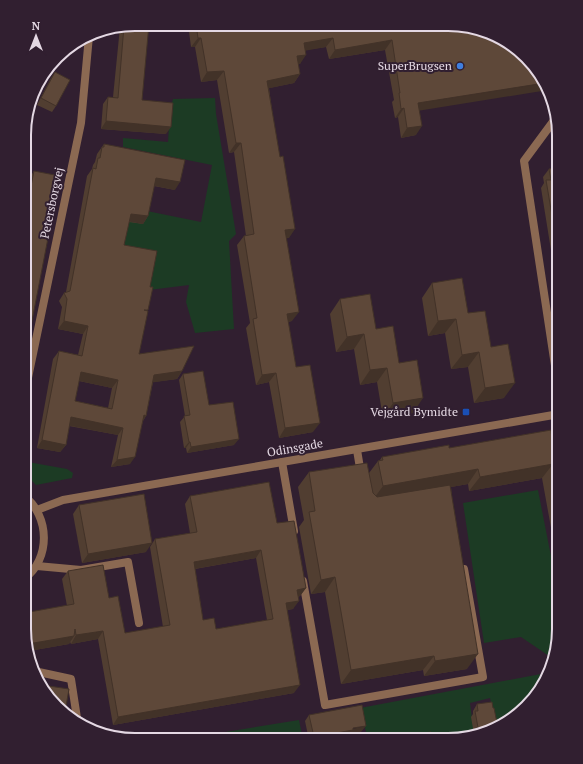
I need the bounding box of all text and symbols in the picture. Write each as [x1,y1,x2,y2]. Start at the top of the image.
north arrow [16,16,56,56]
text: N [32,19,41,33]
place label: SuperBrugsen [378,58,452,73]
marker: SuperBrugsen [455,61,465,71]
street label: Petersborgvej [37,166,66,240]
place label: Vejgård Bymidte [370,404,458,419]
marker: Vejgård Bymidte [461,407,471,417]
street label: Odinsgade [266,435,324,460]

